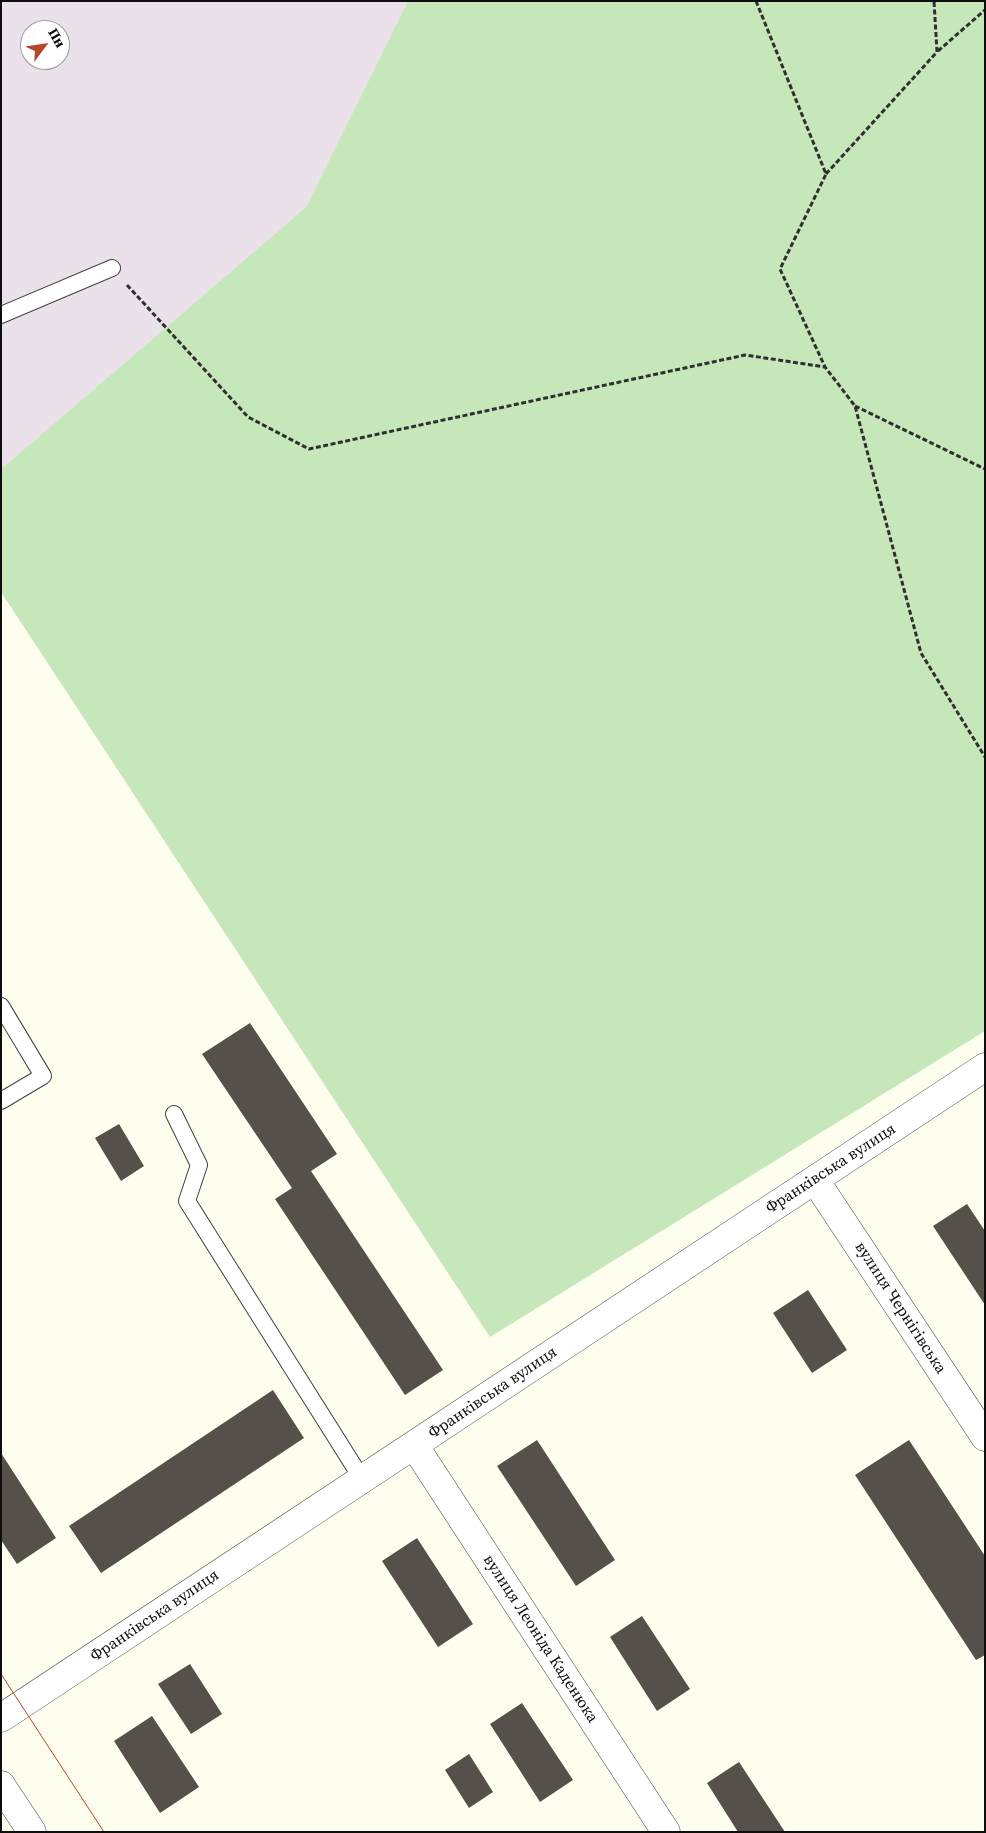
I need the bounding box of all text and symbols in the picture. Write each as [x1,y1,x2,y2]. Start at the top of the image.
north arrow [20,20,70,70]
text: Пн [43,24,71,51]
street label: Франківська вулиця [762,1120,900,1218]
street label: вулиця Чернігівська [850,1238,950,1378]
street label: Франківська вулиця [425,1343,561,1443]
street label: вулиця Леоніда Каденюка [478,1551,602,1727]
street label: Франківська вулиця [87,1566,223,1666]

